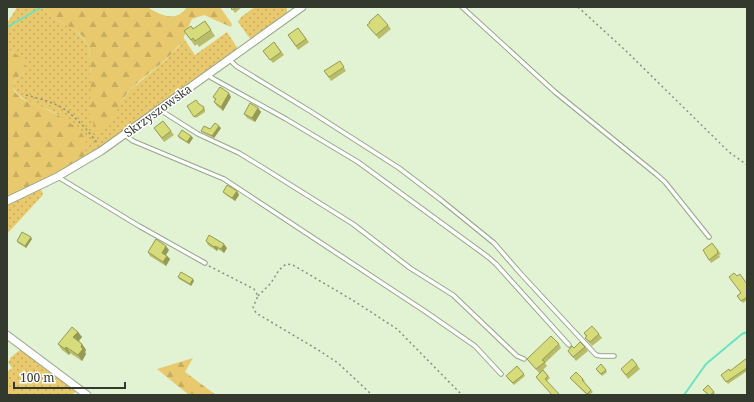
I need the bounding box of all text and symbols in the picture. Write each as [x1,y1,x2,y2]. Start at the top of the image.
street label: Skrzyszowska [120,80,195,141]
scale bar [14,364,125,390]
text: 100 m [20,369,55,386]

